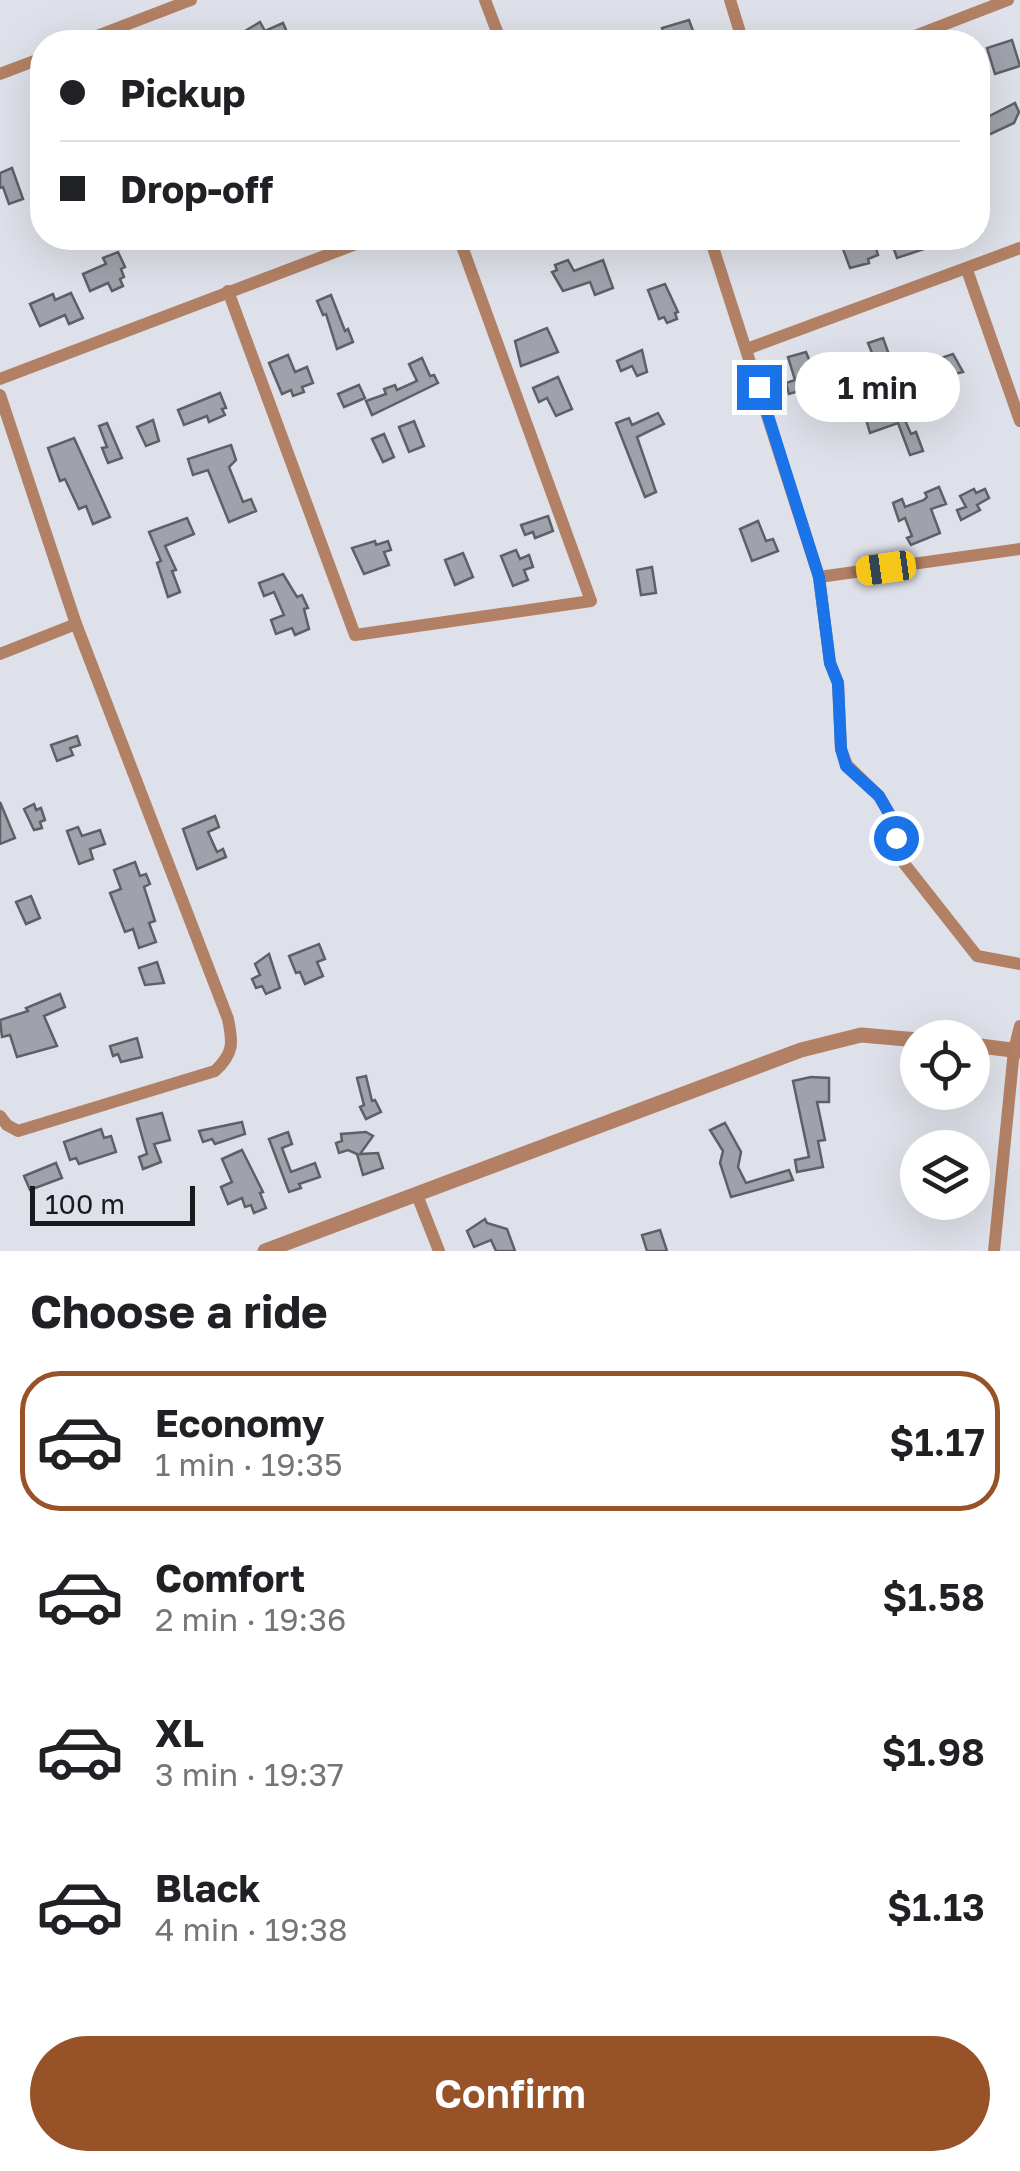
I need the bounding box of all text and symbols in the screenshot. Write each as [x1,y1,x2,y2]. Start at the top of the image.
text: Pickup [120,70,246,115]
text: Drop-off [120,166,273,211]
callout: 1 min [794,352,959,422]
route end [737,365,782,410]
text: 1 min [837,368,918,406]
car [854,549,918,587]
route start [874,816,919,861]
map controls [900,1020,990,1220]
button: locate [900,1020,990,1110]
button: layers [900,1130,990,1220]
scale bar [30,1181,195,1226]
text: 100 m [45,1187,125,1220]
text: Choose a ride [30,1284,328,1338]
icon: car [35,1396,125,1486]
text: Economy [155,1400,324,1445]
text: $1.17 [889,1419,985,1464]
text: 1 min · 19:35 [155,1445,342,1483]
icon: car [35,1551,125,1641]
text: Comfort [155,1555,305,1600]
text: $1.58 [882,1574,985,1619]
text: 2 min · 19:36 [155,1600,346,1638]
icon: car [35,1706,125,1796]
text: XL [155,1710,204,1755]
text: $1.98 [881,1729,985,1774]
text: 3 min · 19:37 [155,1755,344,1793]
icon: car [35,1861,125,1951]
text: Black [155,1865,260,1910]
text: $1.13 [887,1884,985,1929]
text: 4 min · 19:38 [155,1910,347,1948]
button: Confirm [30,2036,990,2151]

